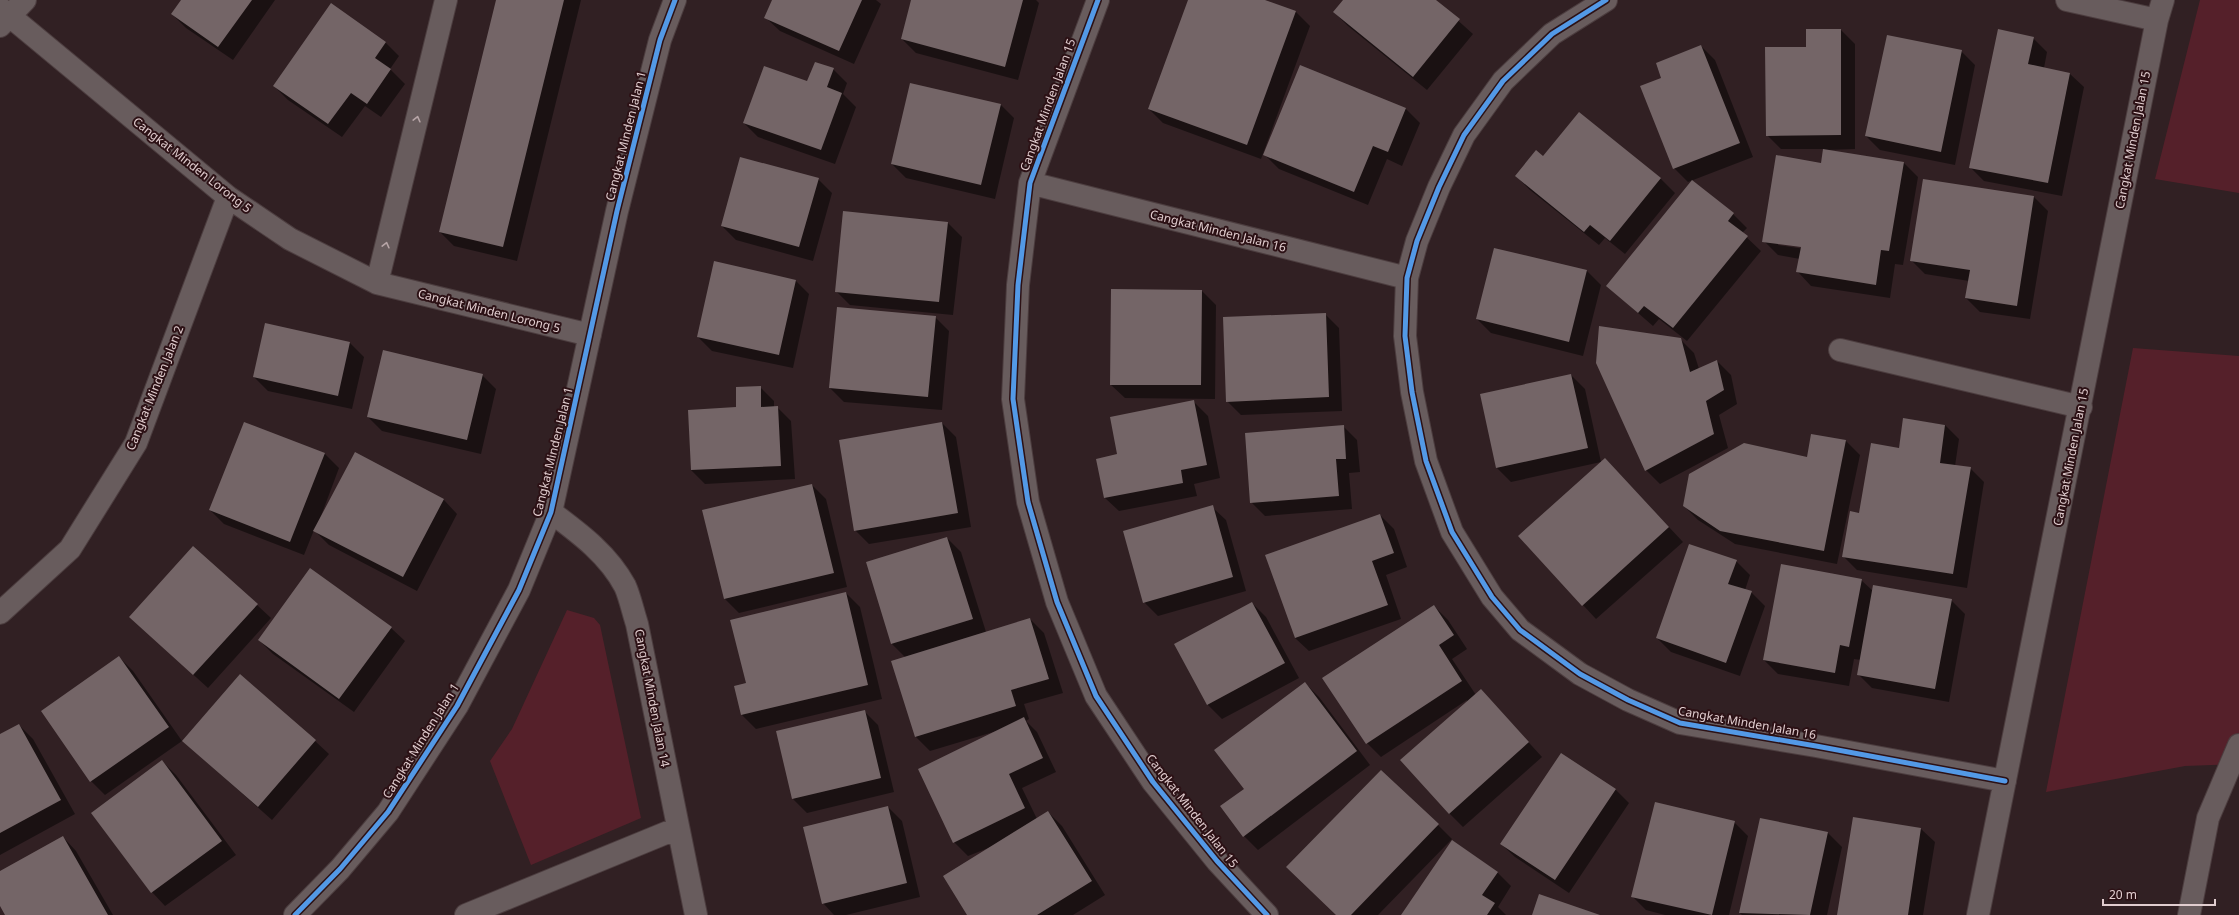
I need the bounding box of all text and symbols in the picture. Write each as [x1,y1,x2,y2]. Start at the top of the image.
street label: Cangkat Minden Jalan 15 [1016,36,1079,173]
street label: Cangkat Minden Jalan 1 [601,69,650,202]
street label: Cangkat Minden Jalan 15 [2111,69,2154,210]
street label: Cangkat Minden Lorong 5 [130,113,255,216]
one-way arrow [412,115,420,122]
street label: Cangkat Minden Jalan 16 [1148,205,1288,256]
one-way arrow [381,242,390,249]
street label: Cangkat Minden Lorong 5 [416,285,562,336]
street label: Cangkat Minden Jalan 2 [122,323,187,453]
street label: Cangkat Minden Jalan 1 [528,385,577,518]
street label: Cangkat Minden Jalan 15 [2049,386,2092,527]
street label: Cangkat Minden Jalan 14 [631,628,674,768]
street label: Cangkat Minden Jalan 1 [378,680,463,802]
street label: Cangkat Minden Jalan 16 [1677,702,1818,743]
street label: Cangkat Minden Jalan 15 [1143,750,1242,871]
scale bar [2103,881,2215,907]
text: 20 m [2109,886,2137,903]

